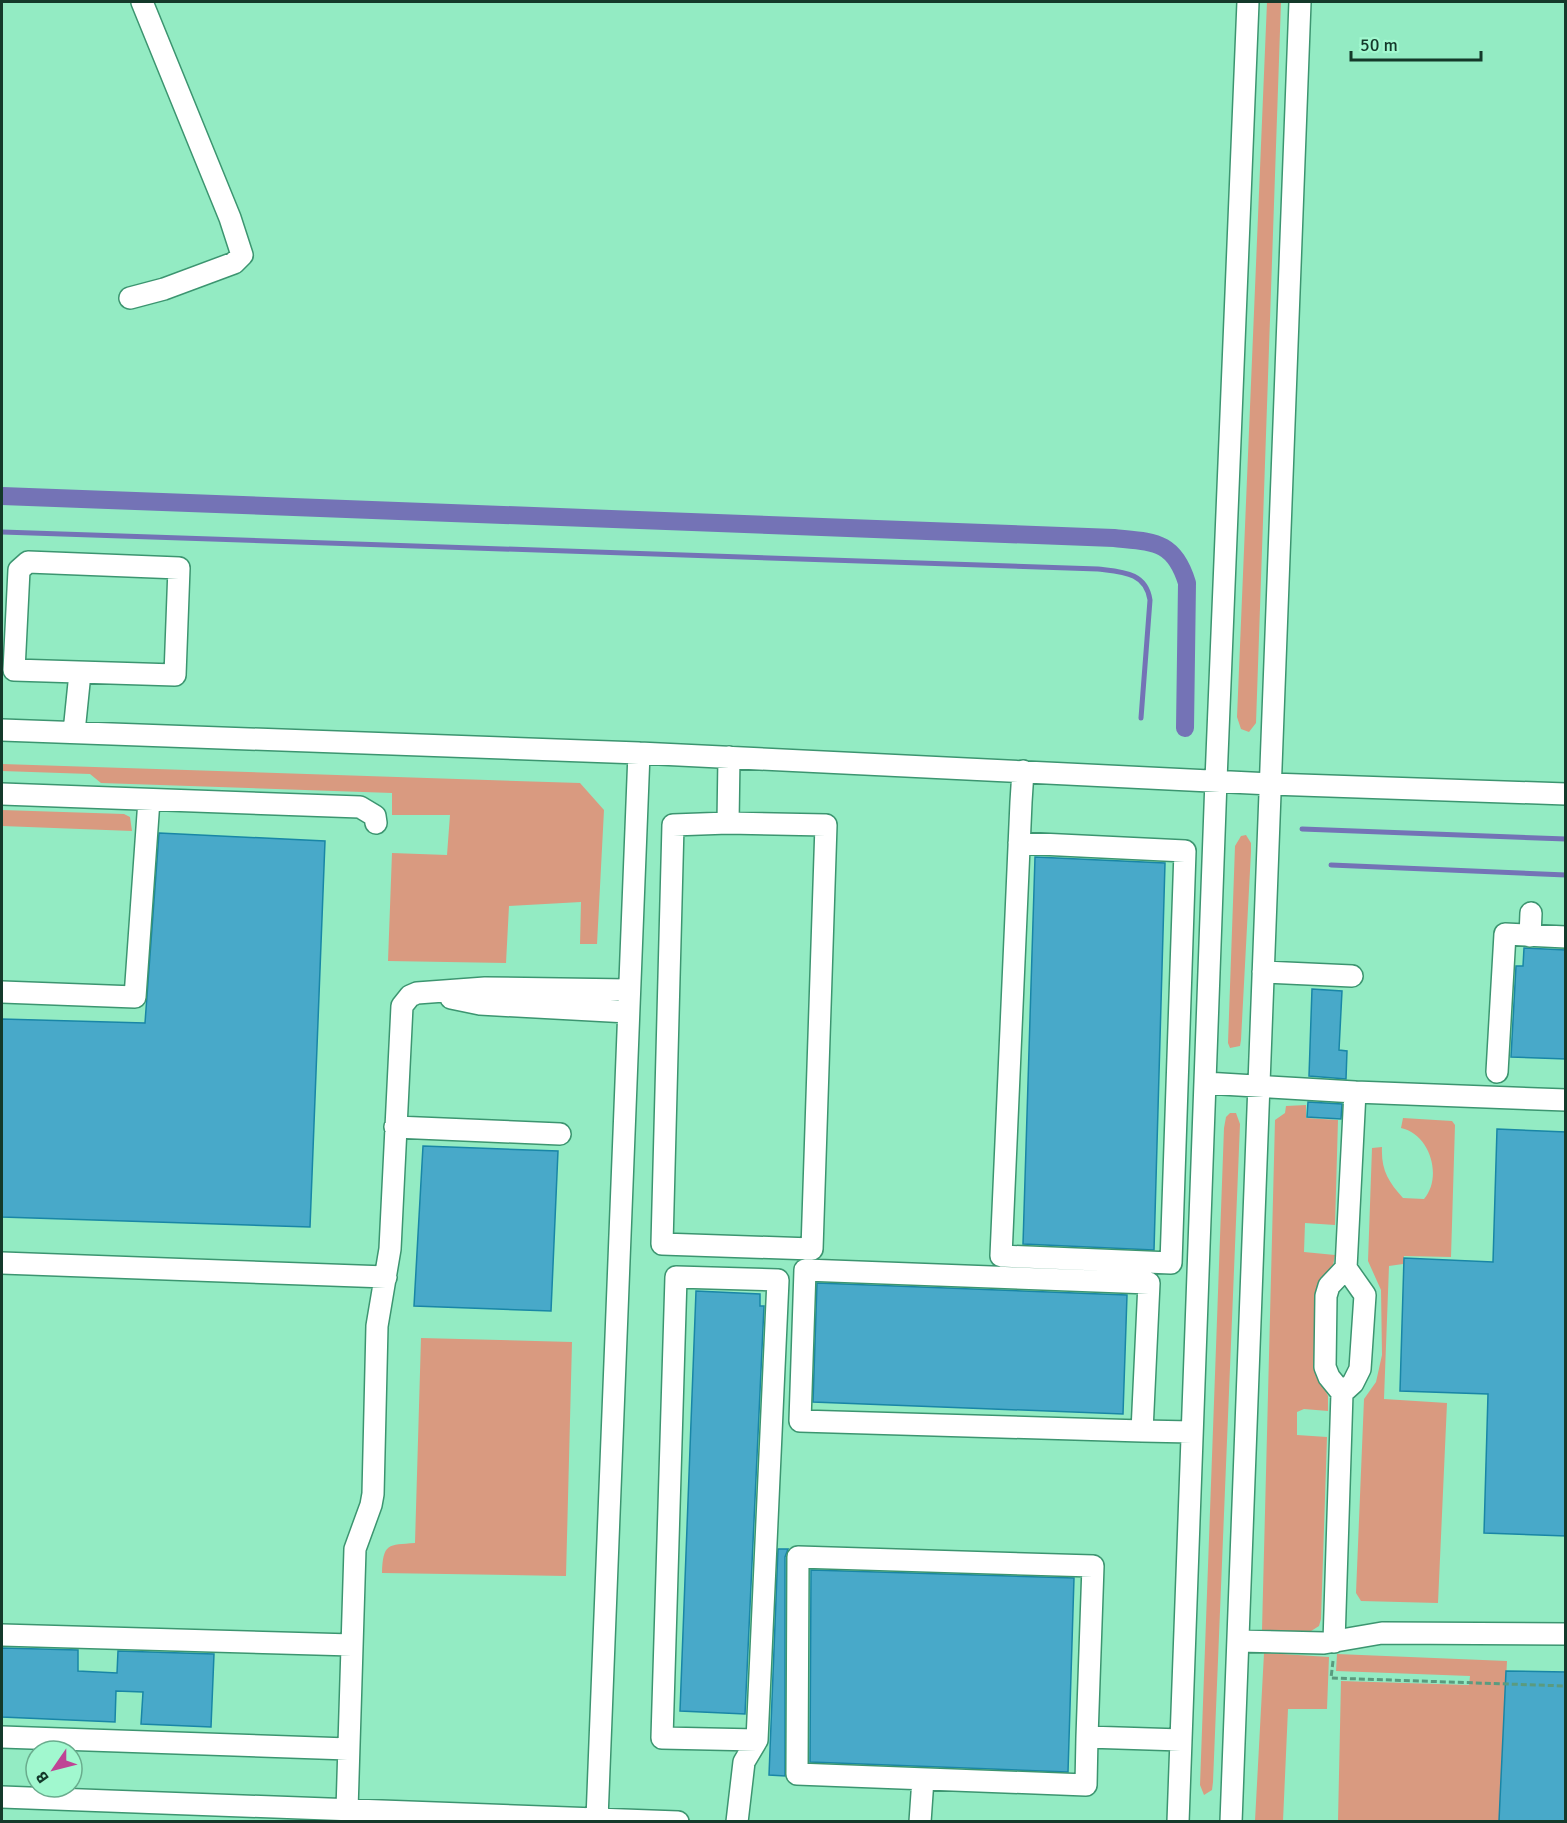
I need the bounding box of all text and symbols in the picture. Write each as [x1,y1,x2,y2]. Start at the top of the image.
scale bar [1351,24,1482,62]
text: 50 m [1360,34,1398,56]
north arrow [24,1739,84,1799]
text: B [31,1767,54,1787]

